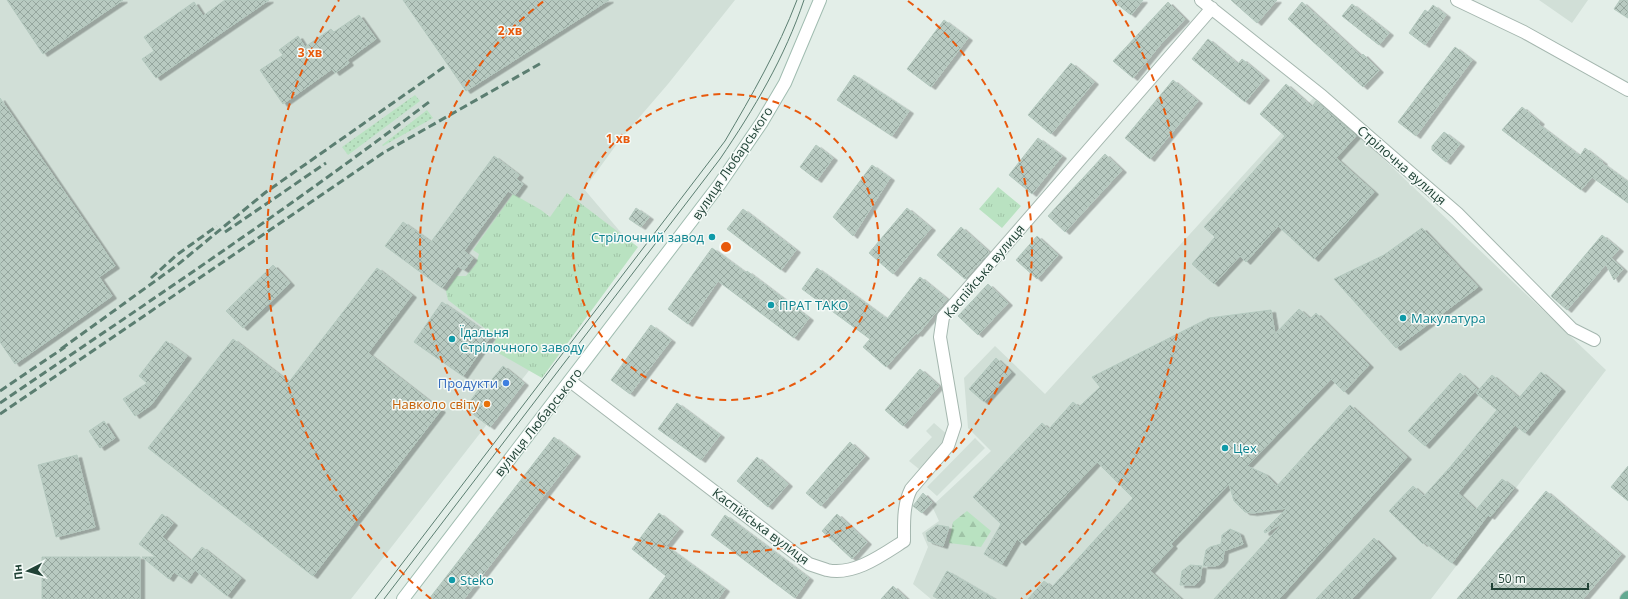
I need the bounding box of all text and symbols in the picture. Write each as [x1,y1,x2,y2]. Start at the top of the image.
text: 2 хв [498,22,522,39]
text: 3 хв [298,44,322,61]
street label: вулиця Любарського [687,103,777,223]
street label: Стрілочна вулиця [1354,121,1450,209]
text: 1 хв [606,130,630,147]
street label: Каспійська вулиця [939,220,1029,322]
place label: Стрілочний завод [591,228,705,246]
marker: Стрілочний завод [707,232,717,242]
centre of rings [719,240,733,254]
place label: ПРАТ ТАКО [779,296,848,314]
marker: ПРАТ ТАКО [766,300,776,310]
place label: Макулатура [1411,309,1486,327]
marker: Макулатура [1398,313,1408,323]
place label: Їдальня Стрілочного заводу [460,323,585,356]
marker: Їдальня Стрілочного заводу [447,334,457,344]
street label: вулиця Любарського [490,364,586,480]
place label: Продукти [438,374,498,392]
marker: Продукти [501,378,511,388]
place label: Навколо світу [392,395,479,413]
marker: Навколо світу [482,399,492,409]
place label: Цех [1233,439,1257,457]
marker: Цех [1220,443,1230,453]
street label: Каспійська вулиця [709,484,813,568]
north arrow [8,551,48,591]
text: Пн [9,564,26,581]
scale bar [1492,565,1588,591]
text: 50 m [1498,570,1526,587]
place label: Steko [460,571,494,589]
marker: Steko [447,575,457,585]

